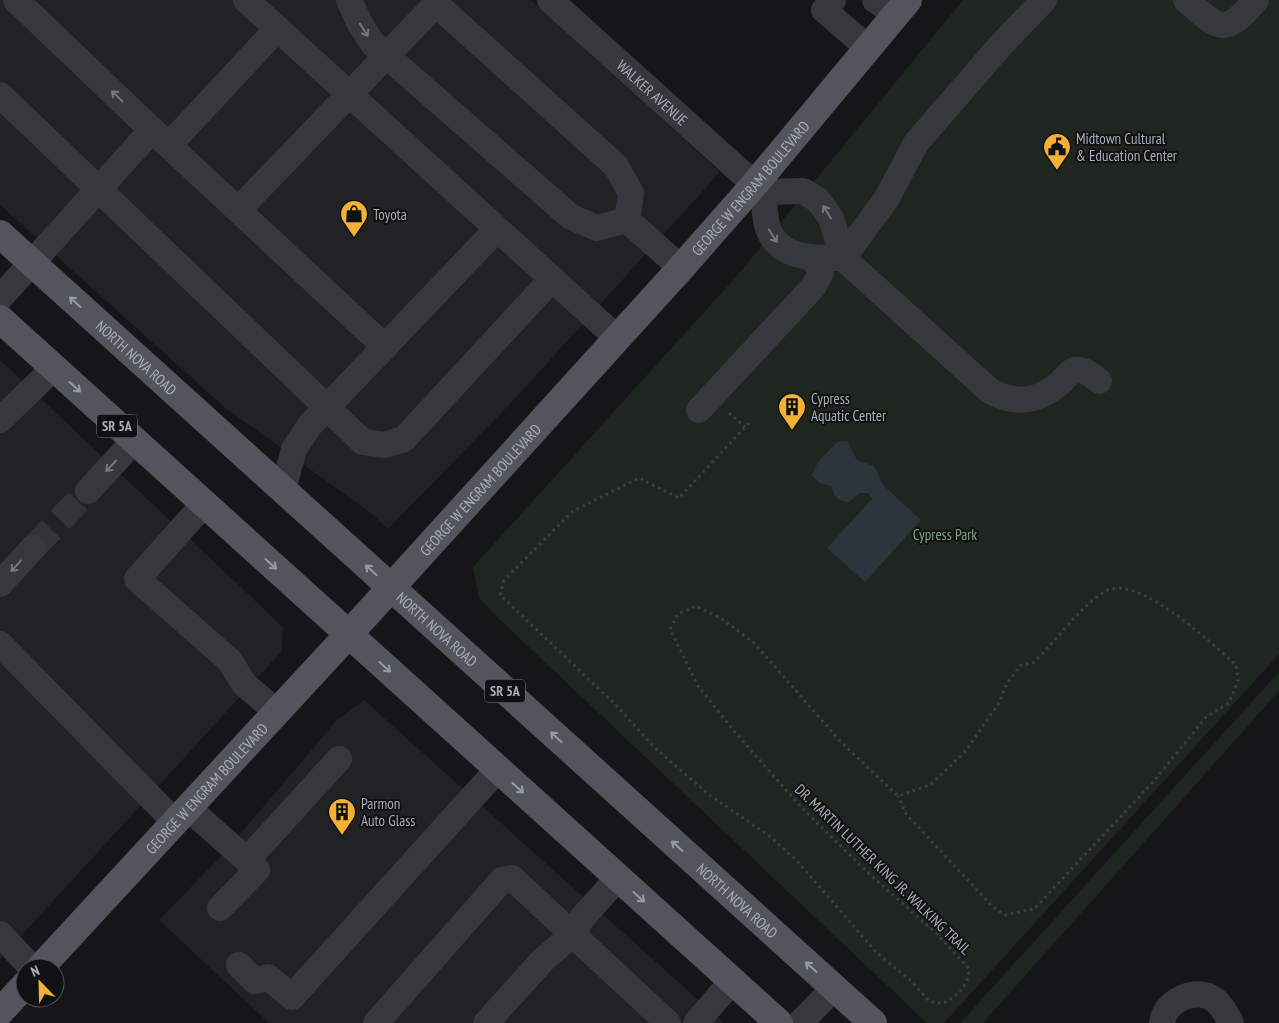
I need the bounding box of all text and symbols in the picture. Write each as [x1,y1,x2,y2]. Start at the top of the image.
one-way arrow [360,23,370,37]
street label: WALKER AVENUE [613,55,692,129]
one-way arrow [111,90,124,102]
street label: GEORGE W ENGRAM BOULEVARD [687,116,813,259]
place label: Midtown Cultural & Education Center [1076,129,1178,165]
public building icon: Midtown Cultural & Education Center [1042,132,1072,171]
shop icon: Toyota [339,199,369,238]
place label: Toyota [373,205,407,224]
one-way arrow [821,206,831,220]
one-way arrow [768,229,779,243]
one-way arrow [68,296,81,308]
street label: NORTH NOVA ROAD [92,316,181,399]
one-way arrow [69,381,82,393]
place label: Cypress Aquatic Center [811,389,887,425]
building icon: Cypress Aquatic Center [777,392,807,431]
road number: SR 5A [97,414,137,438]
street label: GEORGE W ENGRAM BOULEVARD [415,420,545,559]
one-way arrow [105,460,117,473]
park label: Cypress Park [913,525,977,544]
one-way arrow [264,558,277,570]
one-way arrow [11,560,22,573]
one-way arrow [364,564,377,576]
street label: NORTH NOVA ROAD [393,587,481,670]
one-way arrow [378,661,391,673]
road number: SR 5A [485,679,525,702]
street label: GEORGE W ENGRAM BOULEVARD [141,719,272,858]
one-way arrow [550,732,563,743]
street label: DR. MARTIN LUTHER KING JR. WALKING TRAIL [791,780,976,959]
one-way arrow [512,782,525,794]
place label: Parmon Auto Glass [361,794,415,830]
building icon: Parmon Auto Glass [327,797,357,836]
one-way arrow [670,840,683,852]
street label: NORTH NOVA ROAD [693,859,782,942]
one-way arrow [632,891,645,903]
north arrow [15,958,65,1008]
text: N [28,961,42,981]
one-way arrow [804,961,817,973]

